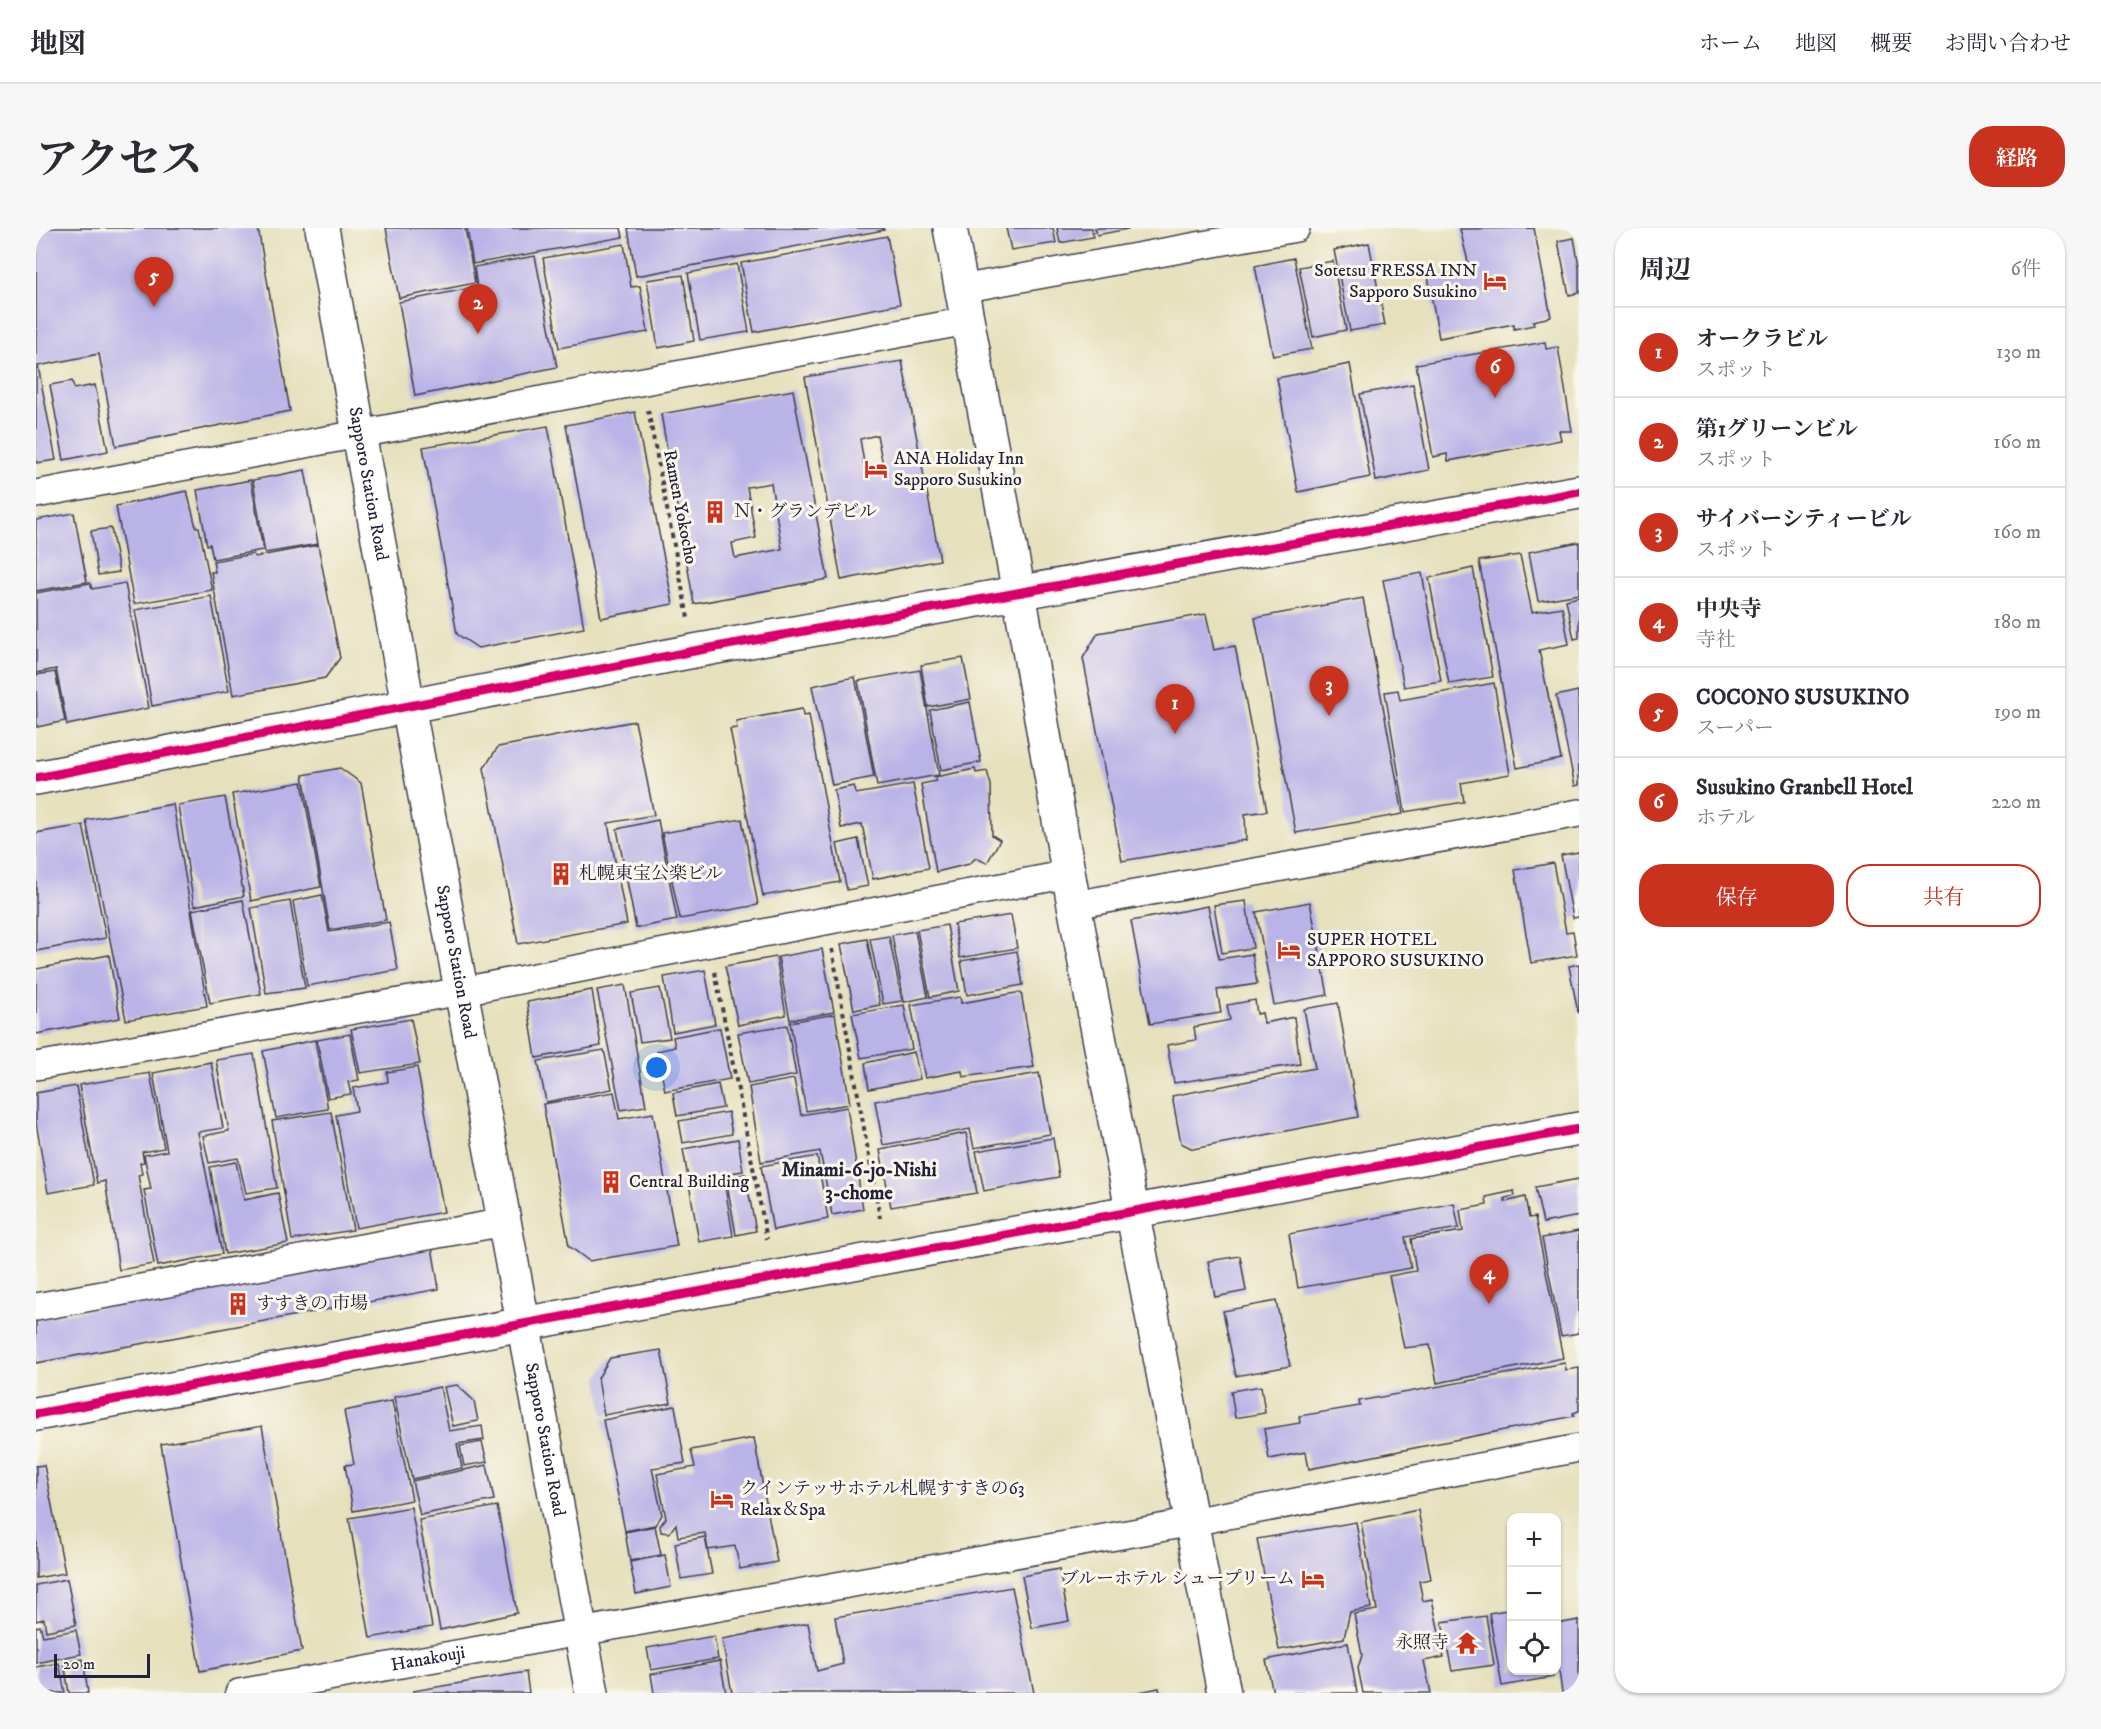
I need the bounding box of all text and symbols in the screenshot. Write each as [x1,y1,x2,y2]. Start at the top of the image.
text: 地図 [30,27,86,62]
text: ホーム [1699,31,1762,57]
text: 地図 [1795,31,1837,57]
text: 概要 [1870,31,1912,57]
text: お問い合わせ [1945,31,2071,57]
button: 経路 [1969,126,2065,187]
text: アクセス [36,135,203,187]
text: 周辺 [1639,254,1691,287]
pin: 5 [134,257,174,307]
text: 6件 [2011,257,2041,282]
place label: Sotetsu FRESSA INN Sapporo Susukino [1314,260,1477,303]
hotel icon: Sotetsu FRESSA INN Sapporo Susukino [1482,268,1508,294]
pin: 2 [458,285,498,334]
text: オークラビル [1696,326,1828,353]
text: 1 [1655,340,1662,365]
text: 130 m [1996,340,2041,365]
pin: 6 [1476,348,1514,398]
text: スポット [1696,358,1776,383]
street label: Sapporo Station Road [343,405,393,563]
text: 第1グリーンビル [1696,416,1858,443]
text: 2 [1654,430,1663,455]
text: 160 m [1993,430,2041,455]
street label: Ramen Yokocho [658,448,702,566]
place label: ANA Holiday Inn Sapporo Susukino [894,448,1024,491]
text: スポット [1696,448,1776,473]
hotel icon: ANA Holiday Inn Sapporo Susukino [863,456,889,482]
building icon: Ｎ・グランデビル [702,499,728,525]
place label: Ｎ・グランデビル [733,501,877,523]
text: サイバーシティービル [1696,506,1912,533]
text: 3 [1655,520,1662,545]
text: 160 m [1993,520,2041,545]
text: スポット [1696,538,1776,563]
text: 中央寺 [1696,596,1762,623]
text: 4 [1653,610,1664,635]
text: 180 m [1994,610,2041,635]
text: 寺社 [1696,628,1736,653]
pin: 3 [1310,666,1348,716]
pin: 1 [1156,684,1194,734]
text: COCONO SUSUKINO [1696,684,1909,711]
text: 5 [1654,700,1663,725]
text: 190 m [1994,700,2041,725]
text: スーパー [1696,716,1774,741]
text: Susukino Granbell Hotel [1696,774,1913,801]
text: 6 [1653,790,1664,815]
text: 220 m [1991,790,2041,815]
text: ホテル [1696,806,1755,831]
building icon: 札幌東宝公楽ビル [548,861,574,887]
place label: 札幌東宝公楽ビル [579,863,723,885]
button: 保存 [1639,864,1834,927]
button: 共有 [1846,864,2041,927]
street label: Sapporo Station Road [431,883,481,1041]
place label: SUPER HOTEL SAPPORO SUSUKINO [1307,929,1484,972]
hotel icon: SUPER HOTEL SAPPORO SUSUKINO [1276,937,1302,963]
your location [642,1053,671,1082]
district label: Minami-6-jo-Nishi 3-chome [781,1158,937,1206]
building icon: Central Building [598,1169,624,1195]
place label: Central Building [629,1171,749,1193]
pin: 4 [1470,1254,1508,1304]
building icon: すすきの 市場 [225,1291,251,1317]
place label: すすきの 市場 [256,1293,368,1315]
street label: Sapporo Station Road [520,1361,570,1518]
place label: クインテッサホテル札幌すすきの63 Relax＆Spa [740,1478,1024,1521]
hotel icon: クインテッサホテル札幌すすきの63 Relax＆Spa [709,1486,735,1512]
map controls [1507,1513,1561,1675]
button: + [1507,1513,1561,1567]
hotel icon: ブルーホテル シュープリーム [1300,1566,1326,1592]
button: − [1507,1567,1561,1621]
place label: ブルーホテル シュープリーム [1061,1568,1295,1590]
button: locate [1507,1621,1561,1675]
temple icon: 永照寺 [1454,1630,1480,1656]
place label: 永照寺 [1395,1632,1449,1654]
street label: Hanakouji [389,1642,467,1677]
scale bar [54,1651,150,1678]
text: 20 m [63,1654,95,1674]

